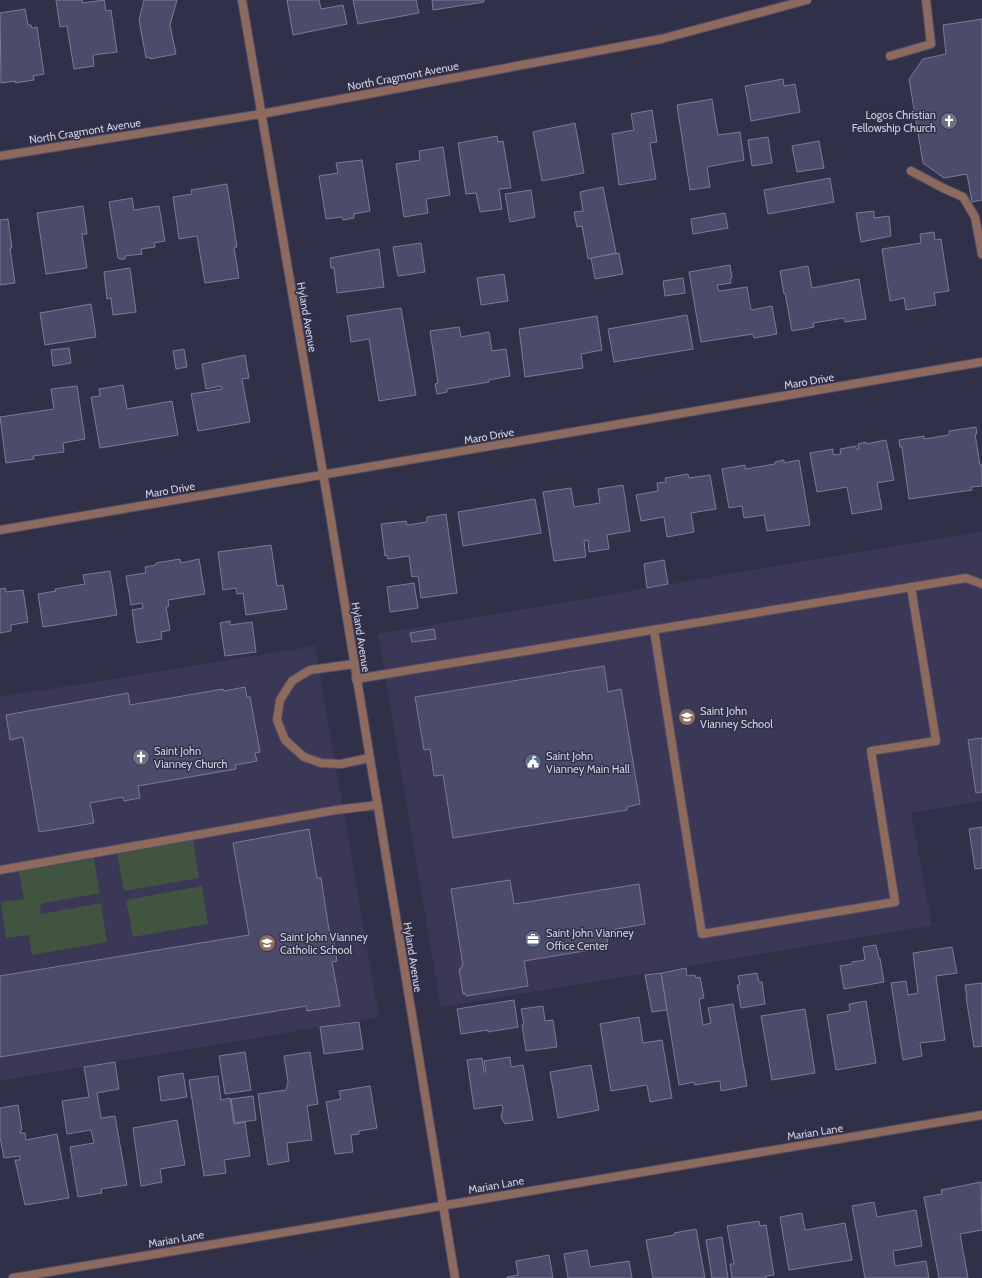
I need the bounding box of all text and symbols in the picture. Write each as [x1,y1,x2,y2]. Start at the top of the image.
street label: North Cragmont Avenue [346,58,460,94]
place label: Logos Christian Fellowship Church [852,108,936,135]
church icon: Logos Christian Fellowship Church [939,111,959,131]
street label: North Cragmont Avenue [28,115,142,147]
street label: Hyland Avenue [294,281,320,353]
street label: Maro Drive [783,370,836,392]
street label: Maro Drive [463,425,516,447]
street label: Maro Drive [144,479,197,501]
street label: Hyland Avenue [349,601,374,673]
place label: Saint John Vianney School [700,704,773,731]
school or university icon: Saint John Vianney School [677,707,697,727]
place label: Saint John Vianney Church [154,744,228,771]
church icon: Saint John Vianney Church [131,747,151,767]
place label: Saint John Vianney Main Hall [546,749,630,776]
public building icon: Saint John Vianney Main Hall [523,752,543,772]
street label: Hyland Avenue [401,921,426,993]
place label: Saint John Vianney Office Center [546,926,634,953]
office icon: Saint John Vianney Office Center [523,929,543,949]
place label: Saint John Vianney Catholic School [280,930,368,957]
school or university icon: Saint John Vianney Catholic School [257,933,277,953]
street label: Marian Lane [786,1121,844,1143]
street label: Marian Lane [467,1173,525,1197]
street label: Marian Lane [147,1227,205,1251]

